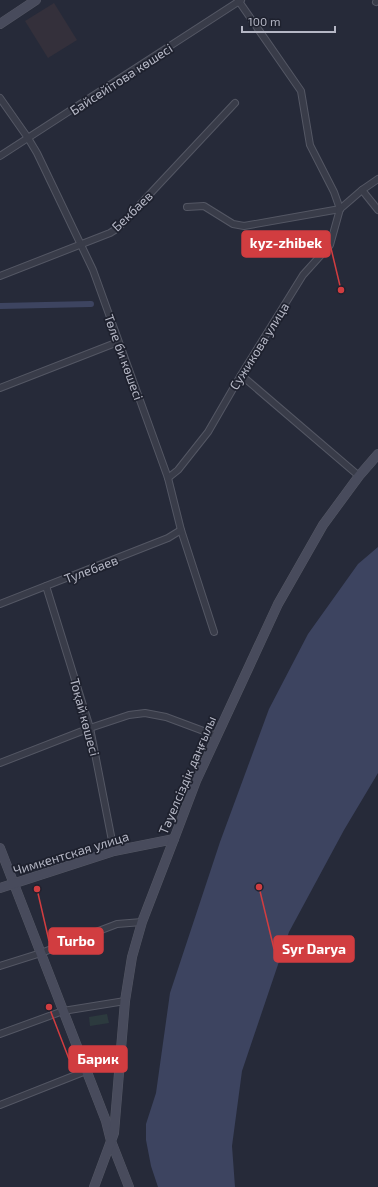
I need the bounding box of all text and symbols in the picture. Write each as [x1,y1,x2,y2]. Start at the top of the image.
scale bar [242,8,335,34]
text: 100 m [248,14,280,28]
street label: Байсейітова көшесі [67,40,175,118]
street label: Бекбаев [108,188,156,234]
callout: kyz-zhibek [242,231,330,257]
text: kyz-zhibek [250,234,322,251]
street label: Сужикова улица [226,299,292,393]
street label: Төле би көшесі [101,312,147,402]
street label: Тулебаев [62,551,120,587]
street label: Тоқай көшесі [67,676,103,758]
street label: Тәуелсіздік даңғылы [155,713,219,837]
street label: Чимкентская улица [11,828,131,878]
callout: Turbo [49,928,103,954]
text: Turbo [57,932,95,949]
callout: Syr Darya [274,936,354,962]
text: Syr Darya [282,940,346,957]
callout: Барик [69,1046,127,1072]
text: Барик [77,1050,119,1067]

